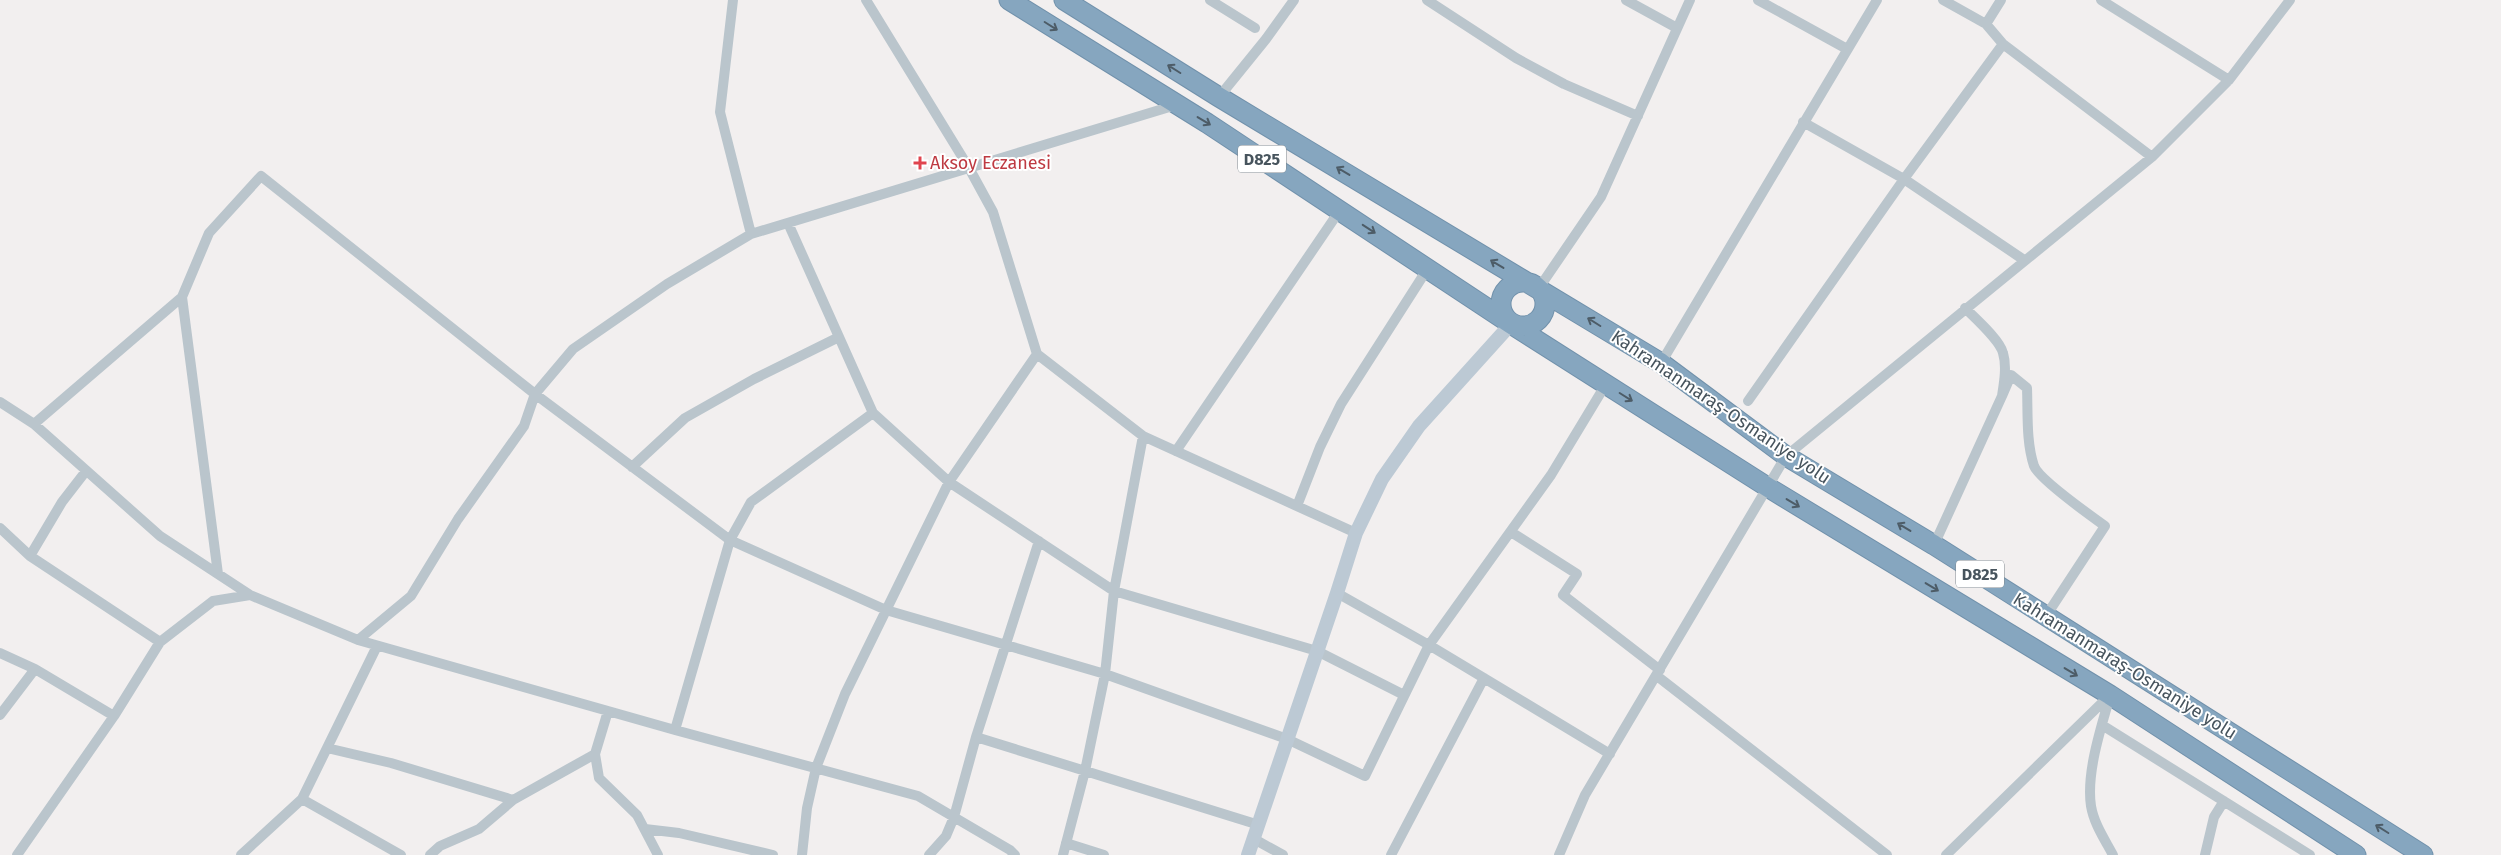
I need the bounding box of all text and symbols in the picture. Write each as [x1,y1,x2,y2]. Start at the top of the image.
one-way arrow [1043,21,1057,31]
one-way arrow [1167,63,1181,74]
one-way arrow [1196,116,1210,126]
road number: D825 [1238,146,1286,172]
place label: Aksoy Eczanesi [930,152,1051,174]
marker: Aksoy Eczanesi [914,157,926,169]
one-way arrow [1336,166,1350,176]
one-way arrow [1362,223,1376,234]
one-way arrow [1491,258,1505,268]
one-way arrow [1587,316,1601,326]
street label: Kahramanmaraş-Osmaniye yolu [1607,325,1835,489]
one-way arrow [1619,392,1633,402]
one-way arrow [1786,498,1800,508]
one-way arrow [1898,521,1912,531]
road number: D825 [1956,560,2004,588]
one-way arrow [1925,582,1939,592]
street label: Kahramanmaraş-Osmaniye yolu [2009,588,2241,744]
one-way arrow [2063,667,2077,677]
one-way arrow [2375,824,2389,834]

